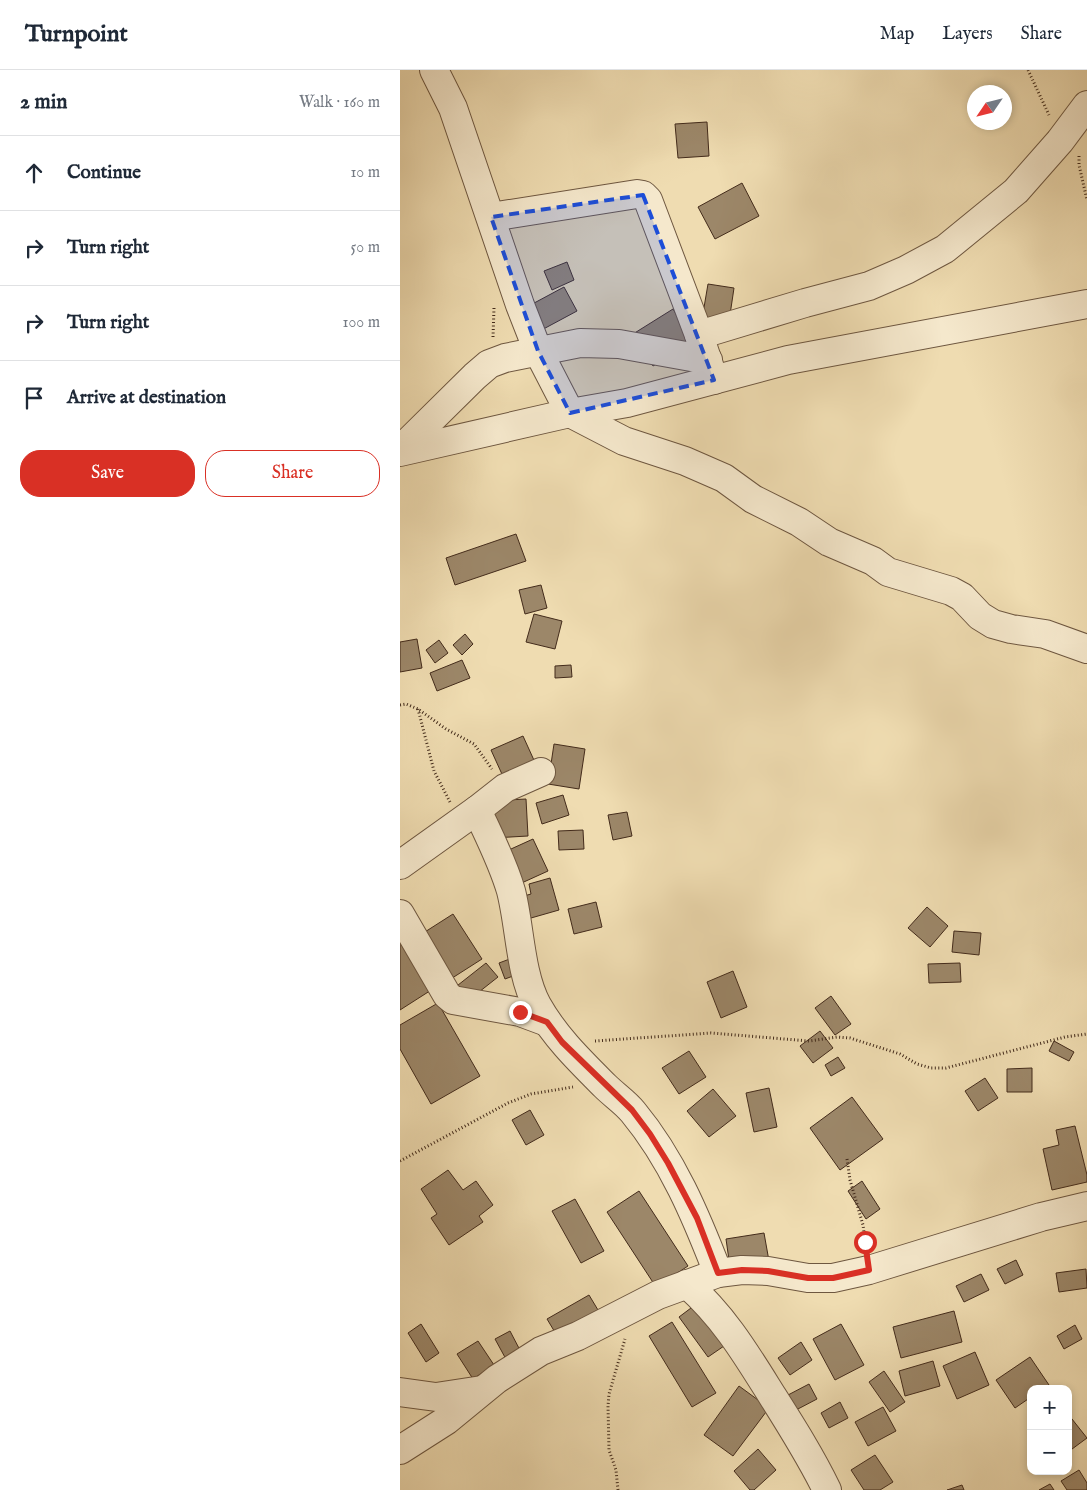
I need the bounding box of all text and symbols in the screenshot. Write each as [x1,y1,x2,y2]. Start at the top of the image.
text: Turnpoint [25,19,128,50]
text: Map [880,23,914,46]
text: Layers [942,23,993,46]
text: Share [1021,23,1062,46]
north arrow [967,85,1012,130]
text: 2 min [20,89,67,116]
text: Walk · 160 m [299,93,380,113]
icon: ahead [20,159,48,187]
text: Continue [67,161,141,185]
text: 10 m [350,163,380,183]
icon: right [20,234,48,262]
text: Turn right [67,236,149,260]
text: 50 m [351,238,380,258]
icon: right [20,309,48,337]
text: Turn right [67,311,149,335]
text: 100 m [343,313,380,333]
icon: arrive [20,384,48,412]
text: Arrive at destination [67,386,226,410]
button: Save [20,450,195,497]
button: Share [205,450,380,497]
route end [509,1001,532,1024]
route start [854,1231,877,1254]
map controls [1027,1385,1072,1475]
button: + [1027,1385,1072,1430]
button: − [1027,1430,1072,1475]

